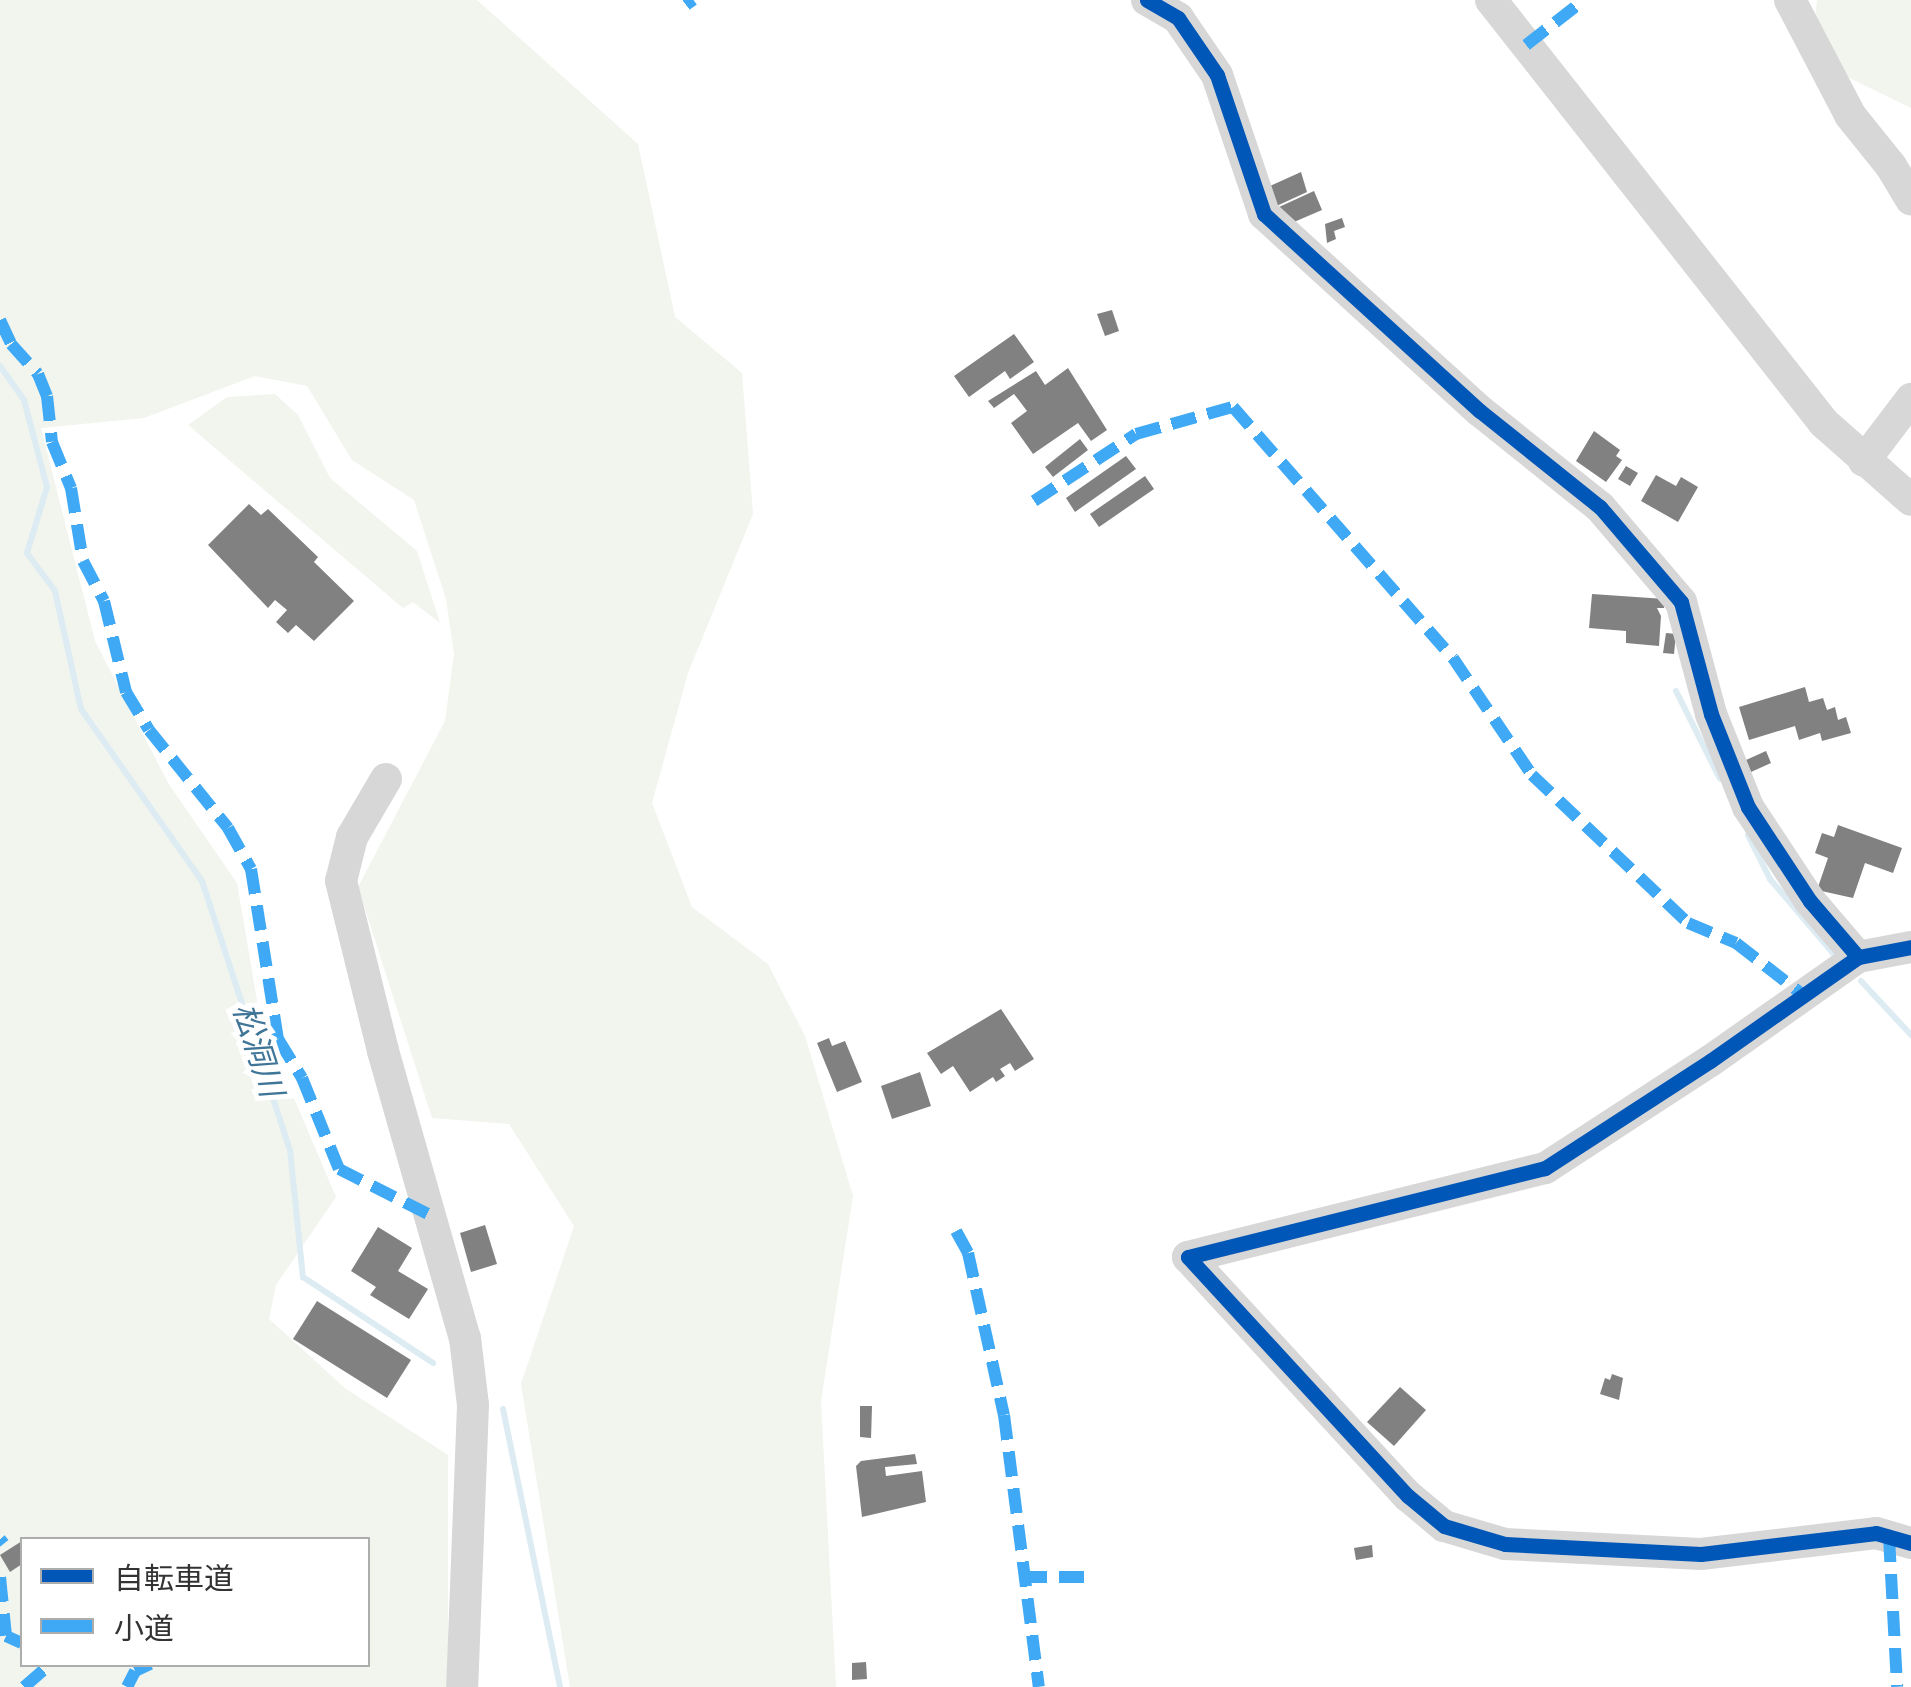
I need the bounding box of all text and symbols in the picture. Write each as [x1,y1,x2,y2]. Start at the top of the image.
water label: 松洞川 [225,998,291,1102]
legend [20,1537,370,1667]
text: 自転車道 [114,1561,234,1597]
text: 小道 [114,1611,174,1647]

